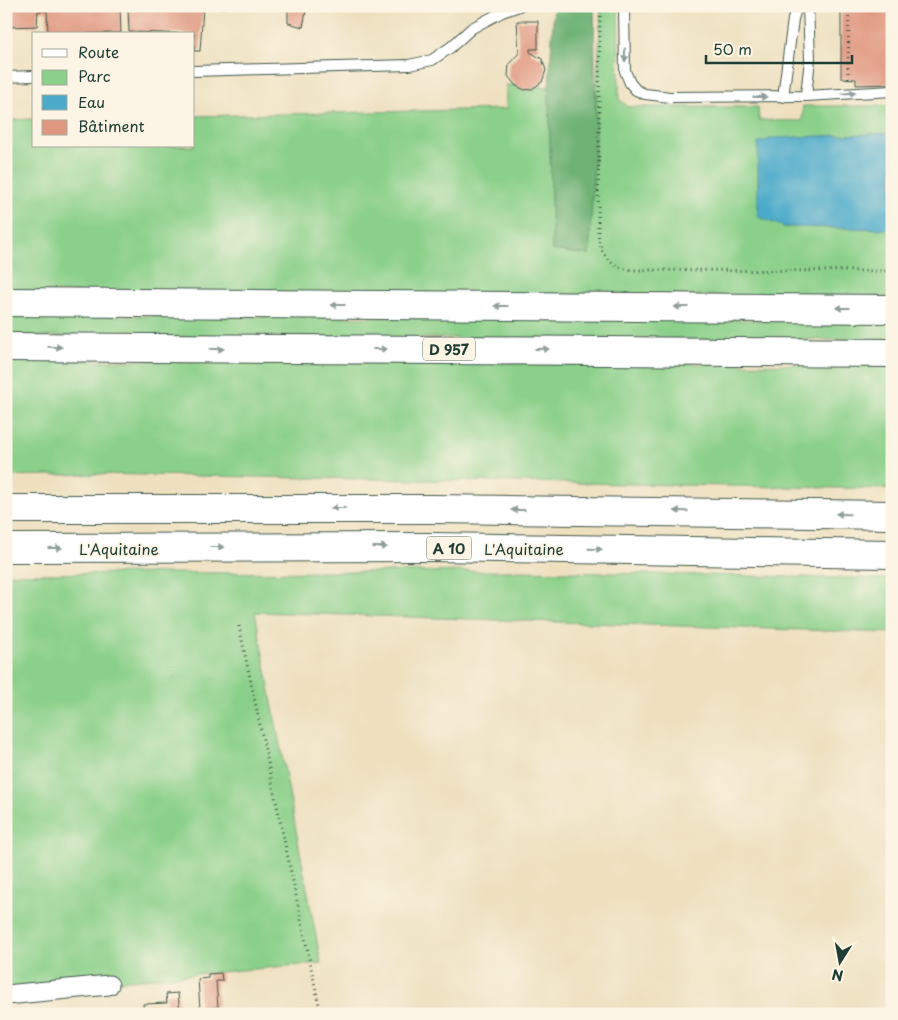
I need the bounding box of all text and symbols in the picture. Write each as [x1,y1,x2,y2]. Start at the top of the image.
legend [32,32,195,148]
scale bar [706,32,852,64]
text: 50 m [713,37,752,60]
text: Route [78,40,119,63]
one-way arrow [621,47,629,63]
text: Parc [78,64,111,87]
one-way arrow [841,88,857,96]
text: Eau [78,90,105,113]
one-way arrow [752,93,768,101]
text: Bâtiment [78,114,145,137]
one-way arrow [330,301,346,309]
one-way arrow [492,302,508,310]
one-way arrow [672,303,688,311]
one-way arrow [835,304,851,312]
road number: D 957 [423,338,475,360]
one-way arrow [47,343,63,351]
one-way arrow [210,345,226,353]
one-way arrow [372,345,388,353]
one-way arrow [535,345,551,353]
one-way arrow [330,504,346,512]
one-way arrow [510,505,526,513]
one-way arrow [672,507,688,515]
one-way arrow [835,510,851,518]
road number: A 10 [426,536,472,560]
street label: L'Aquitaine [79,537,159,560]
street label: L'Aquitaine [484,537,564,560]
one-way arrow [210,543,226,551]
one-way arrow [372,543,388,551]
one-way arrow [47,544,63,552]
one-way arrow [587,545,603,553]
north arrow [816,938,866,988]
text: N [830,964,845,987]

